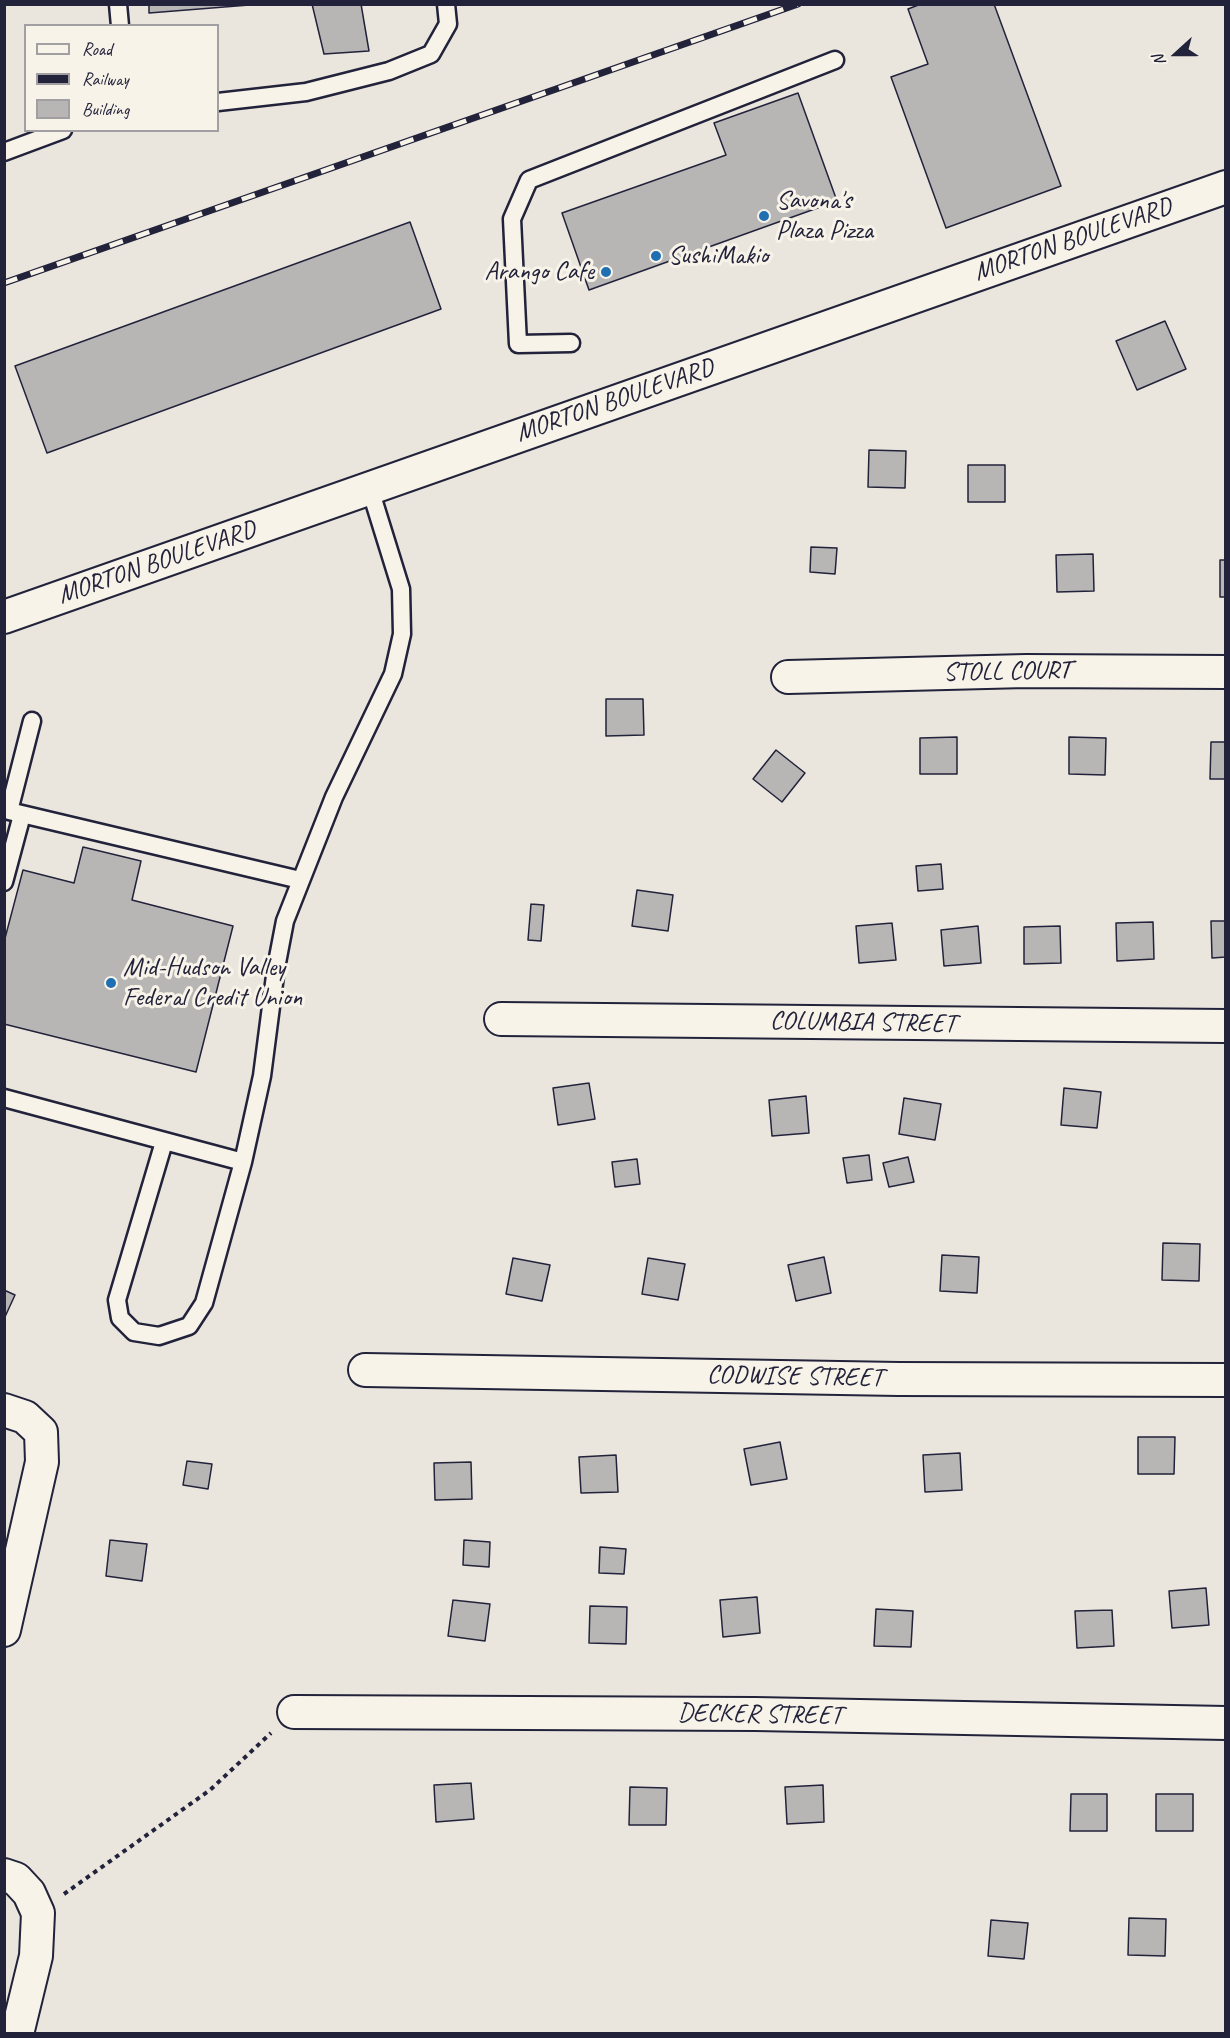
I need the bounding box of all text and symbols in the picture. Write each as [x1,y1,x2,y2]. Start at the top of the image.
legend [24,24,219,132]
north arrow [1146,24,1206,84]
text: Road [82,38,112,60]
text: N [1148,52,1170,69]
text: Railway [82,68,129,90]
text: Building [82,98,129,120]
place label: Savona's Plaza Pizza [776,185,873,246]
street label: MORTON BOULEVARD [970,192,1176,288]
marker: Savona's Plaza Pizza [757,209,771,223]
place label: SushiMakio [668,240,768,272]
marker: SushiMakio [649,249,663,263]
place label: Arango Cafe [485,256,594,288]
marker: Arango Cafe [599,265,613,279]
street label: MORTON BOULEVARD [512,353,718,449]
street label: MORTON BOULEVARD [54,515,260,611]
street label: STOLL COURT [943,655,1071,689]
place label: Mid-Hudson Valley Federal Credit Union [123,952,302,1014]
marker: Mid-Hudson Valley Federal Credit Union [104,976,118,990]
street label: COLUMBIA STREET [770,1006,956,1040]
street label: CODWISE STREET [707,1360,883,1394]
street label: DECKER STREET [677,1698,843,1732]

